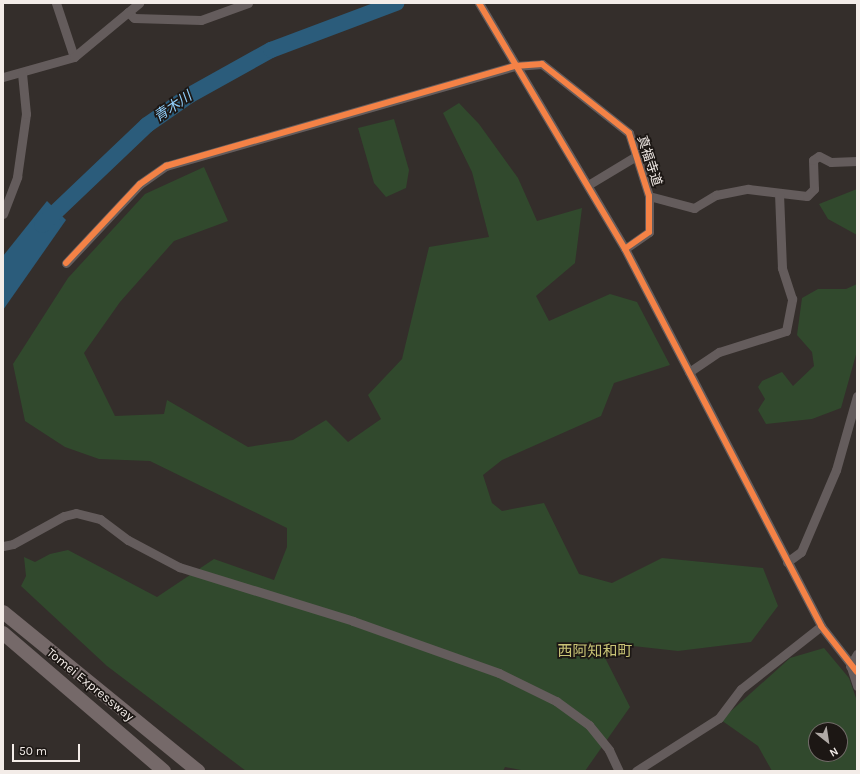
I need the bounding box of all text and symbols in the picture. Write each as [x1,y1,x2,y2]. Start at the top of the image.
water label: 青木川 [151,88,195,126]
street label: 真福寺道 [634,134,664,188]
district label: 西阿知和町 [558,643,632,661]
street label: Tomei Expressway [43,645,137,725]
north arrow [808,722,848,762]
scale bar [14,736,82,762]
text: 50 m [19,744,47,758]
text: N [827,744,840,760]

